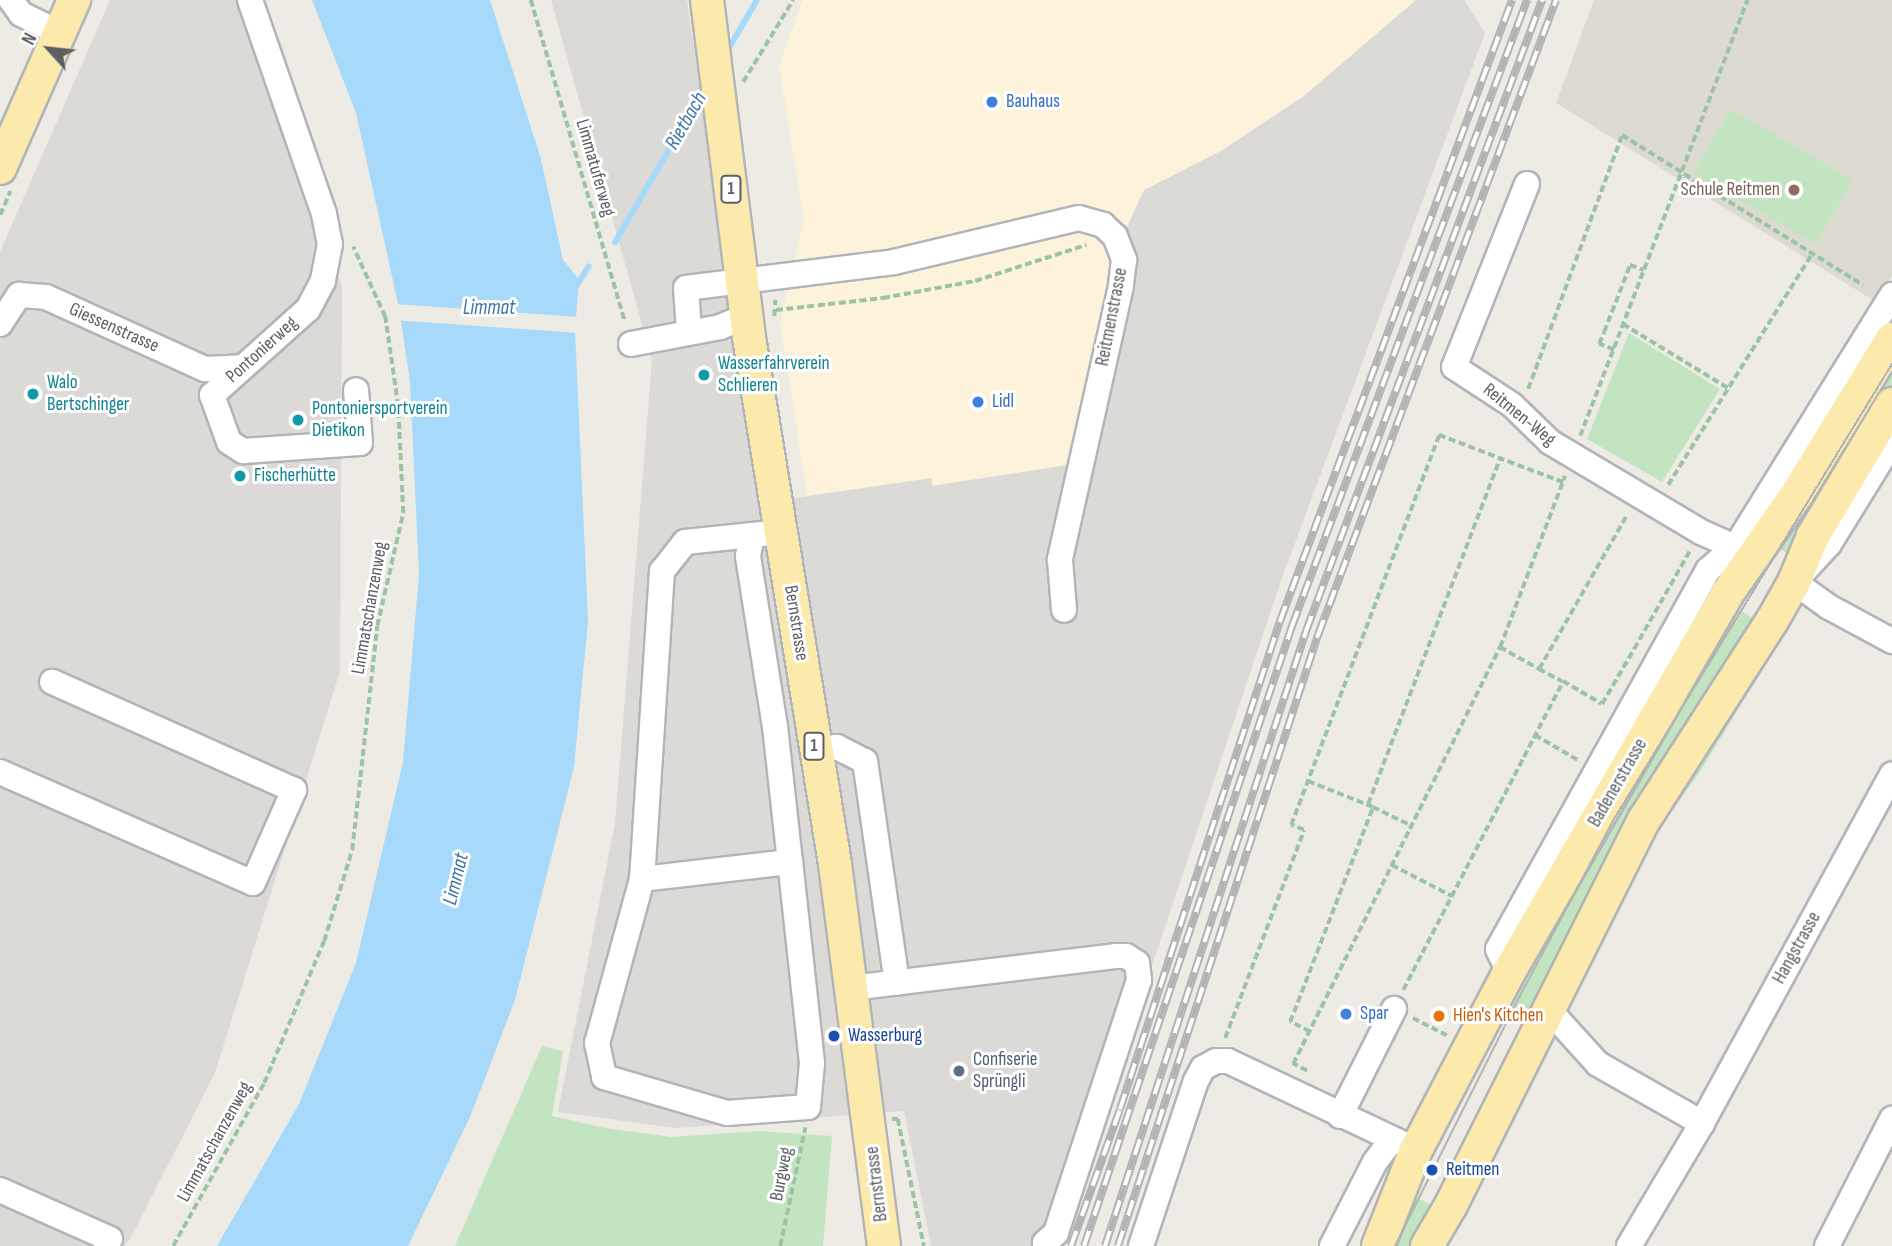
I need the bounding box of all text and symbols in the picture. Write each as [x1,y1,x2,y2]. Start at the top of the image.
north arrow [14,14,84,84]
text: N [17,29,42,49]
water label: Rietbach [660,88,712,154]
place label: Bauhaus [1006,91,1060,113]
marker: Bauhaus [984,94,1000,110]
street label: Limmatuferweg [570,117,620,219]
road number: 1 [719,174,743,204]
place label: Schule Reitmen [1681,179,1780,201]
marker: Schule Reitmen [1786,182,1802,198]
street label: Reitmenstrasse [1091,266,1133,368]
water label: Limmat [463,295,515,321]
street label: Giessenstrasse [65,298,163,358]
street label: Pontonierweg [221,312,303,388]
place label: Wasserfahrverein Schlieren [718,353,830,397]
marker: Wasserfahrverein Schlieren [696,367,712,383]
place label: Walo Bertschinger [47,372,129,416]
street label: Reitmen-Weg [1478,379,1560,451]
marker: Walo Bertschinger [25,386,41,402]
place label: Lidl [992,391,1014,413]
marker: Lidl [970,394,986,410]
place label: Pontoniersportverein Dietikon [312,398,448,442]
marker: Pontoniersportverein Dietikon [290,412,306,428]
place label: Fischerhütte [254,465,336,487]
marker: Fischerhütte [232,468,248,484]
street label: Limmatschanzenweg [347,540,393,676]
street label: Bernstrasse [779,584,813,662]
road number: 1 [802,732,826,760]
street label: Badenerstrasse [1584,735,1652,831]
water label: Limmat [437,850,475,908]
street label: Hangstrasse [1768,908,1826,988]
place label: Spar [1360,1003,1389,1025]
place label: Hien's Kitchen [1453,1005,1543,1027]
marker: Spar [1338,1006,1354,1022]
marker: Hien's Kitchen [1431,1008,1447,1024]
place label: Wasserburg [848,1025,922,1047]
marker: Wasserburg [826,1028,842,1044]
place label: Confiserie Sprüngli [973,1049,1037,1093]
marker: Confiserie Sprüngli [951,1063,967,1079]
street label: Limmatschanzenweg [173,1078,257,1206]
street label: Burgweg [766,1145,798,1203]
street label: Bernstrasse [861,1145,893,1223]
place label: Reitmen [1446,1159,1499,1181]
marker: Reitmen [1424,1162,1440,1178]

